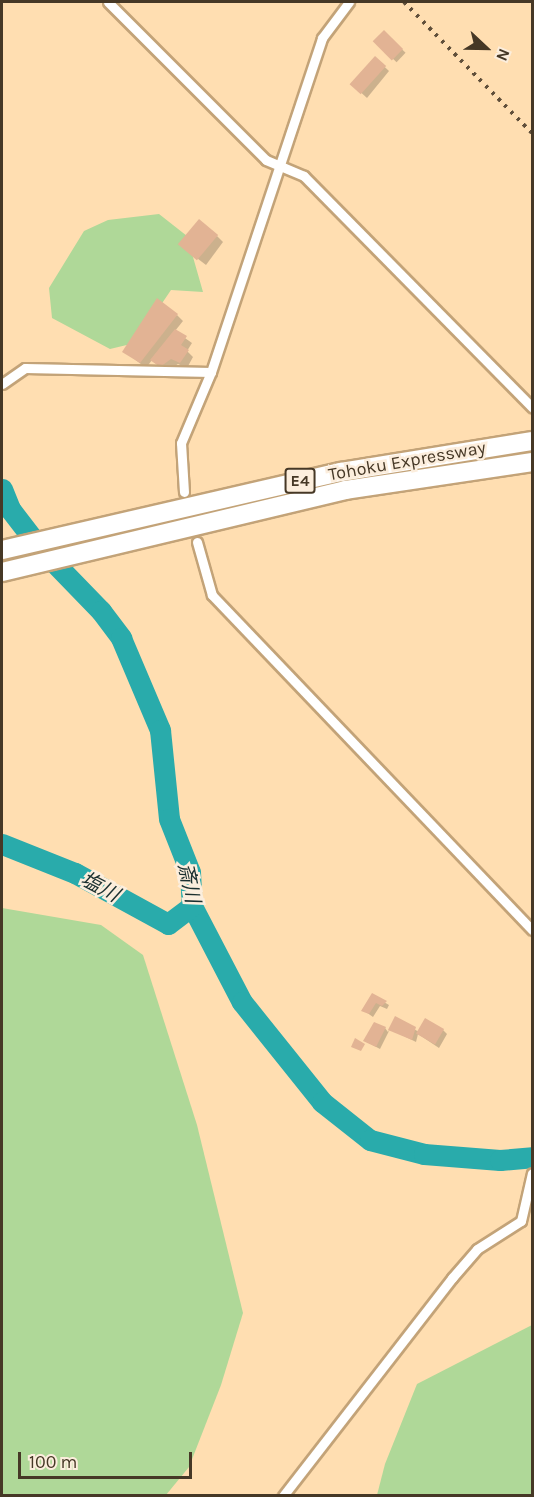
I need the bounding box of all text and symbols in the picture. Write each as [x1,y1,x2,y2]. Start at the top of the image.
north arrow [456,18,516,78]
text: N [492,46,514,64]
street label: Tohoku Expressway [327,437,487,485]
road number: E4 [284,468,316,494]
water label: 斎川 [173,861,205,905]
water label: 塩川 [77,867,123,907]
scale bar [21,1440,195,1478]
text: 100 m [29,1451,77,1473]

